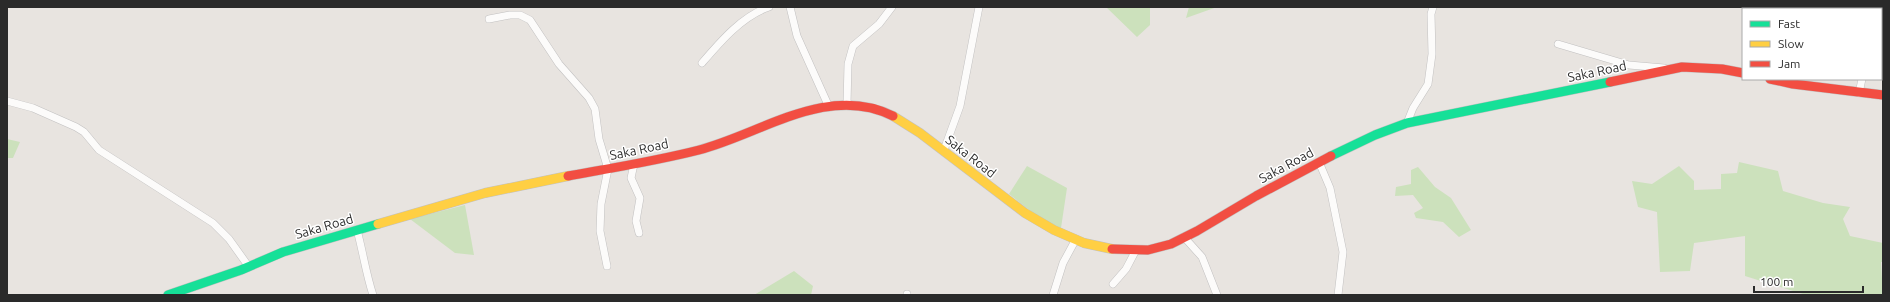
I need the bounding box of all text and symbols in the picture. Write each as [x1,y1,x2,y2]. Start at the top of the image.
legend [1742,8,1882,80]
text: Fast [1778,17,1800,30]
text: Slow [1778,37,1804,50]
text: Jam [1778,57,1800,70]
street label: Saka Road [1566,58,1628,84]
street label: Saka Road [943,132,999,180]
street label: Saka Road [608,136,670,162]
street label: Saka Road [1256,145,1316,185]
street label: Saka Road [293,211,355,241]
scale bar [1754,268,1863,294]
text: 100 m [1760,275,1793,288]

